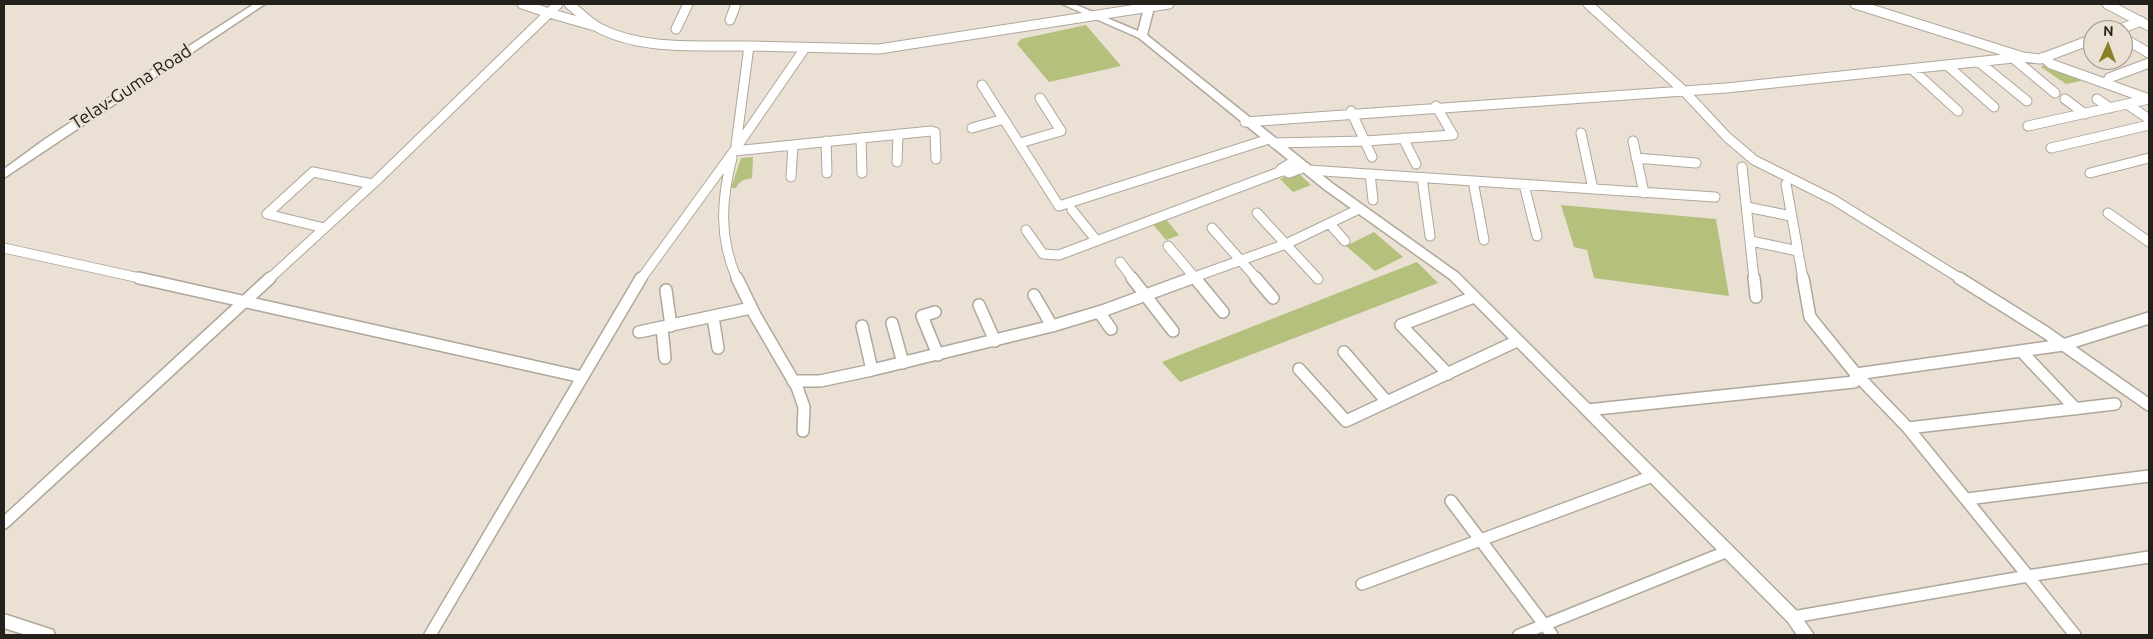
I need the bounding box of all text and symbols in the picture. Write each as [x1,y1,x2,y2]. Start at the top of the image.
north arrow [2083,20,2133,70]
text: N [2103,23,2114,39]
street label: Telav-Guma Road [67,40,195,134]

